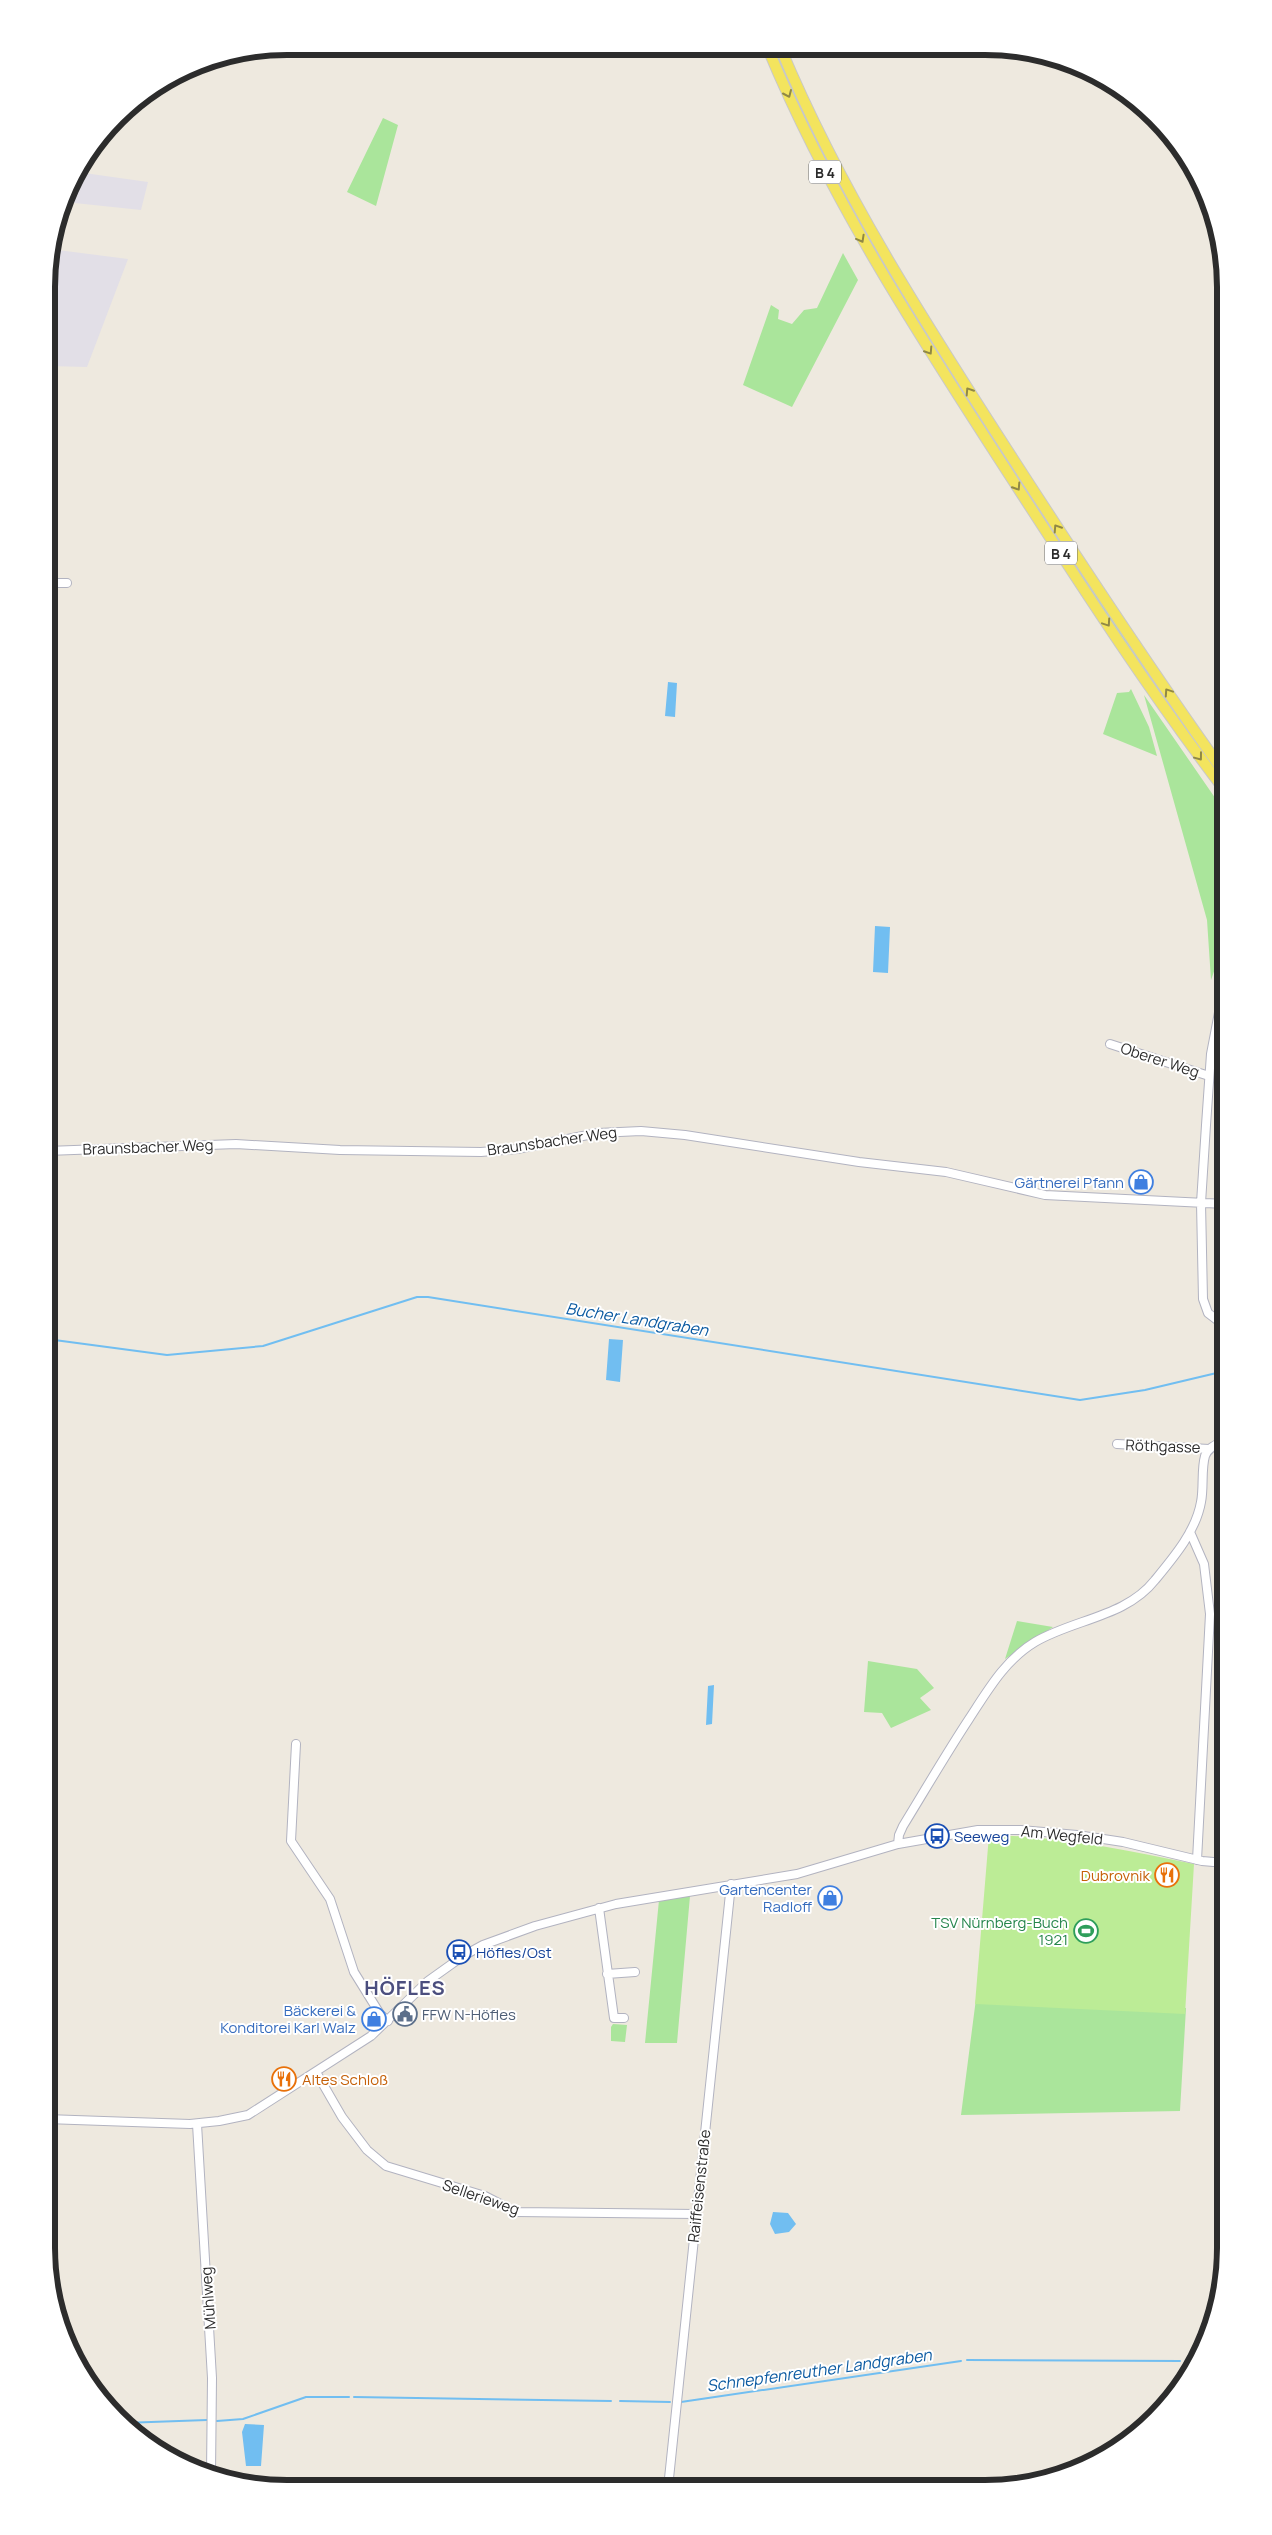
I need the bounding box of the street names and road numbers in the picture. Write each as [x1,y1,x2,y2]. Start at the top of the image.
road number: B 4 [809,160,841,183]
road number: B 4 [1045,542,1077,564]
street label: Oberer Weg [1118,1037,1202,1083]
street label: Braunsbacher Weg [486,1122,618,1160]
street label: Braunsbacher Weg [82,1134,214,1160]
street label: Röthgasse [1125,1434,1201,1458]
street label: Am Wegfeld [1020,1820,1104,1850]
street label: Raiffeisenstraße [683,2128,715,2244]
street label: Sellerieweg [440,2174,522,2220]
street label: Mühlweg [195,2266,221,2330]

